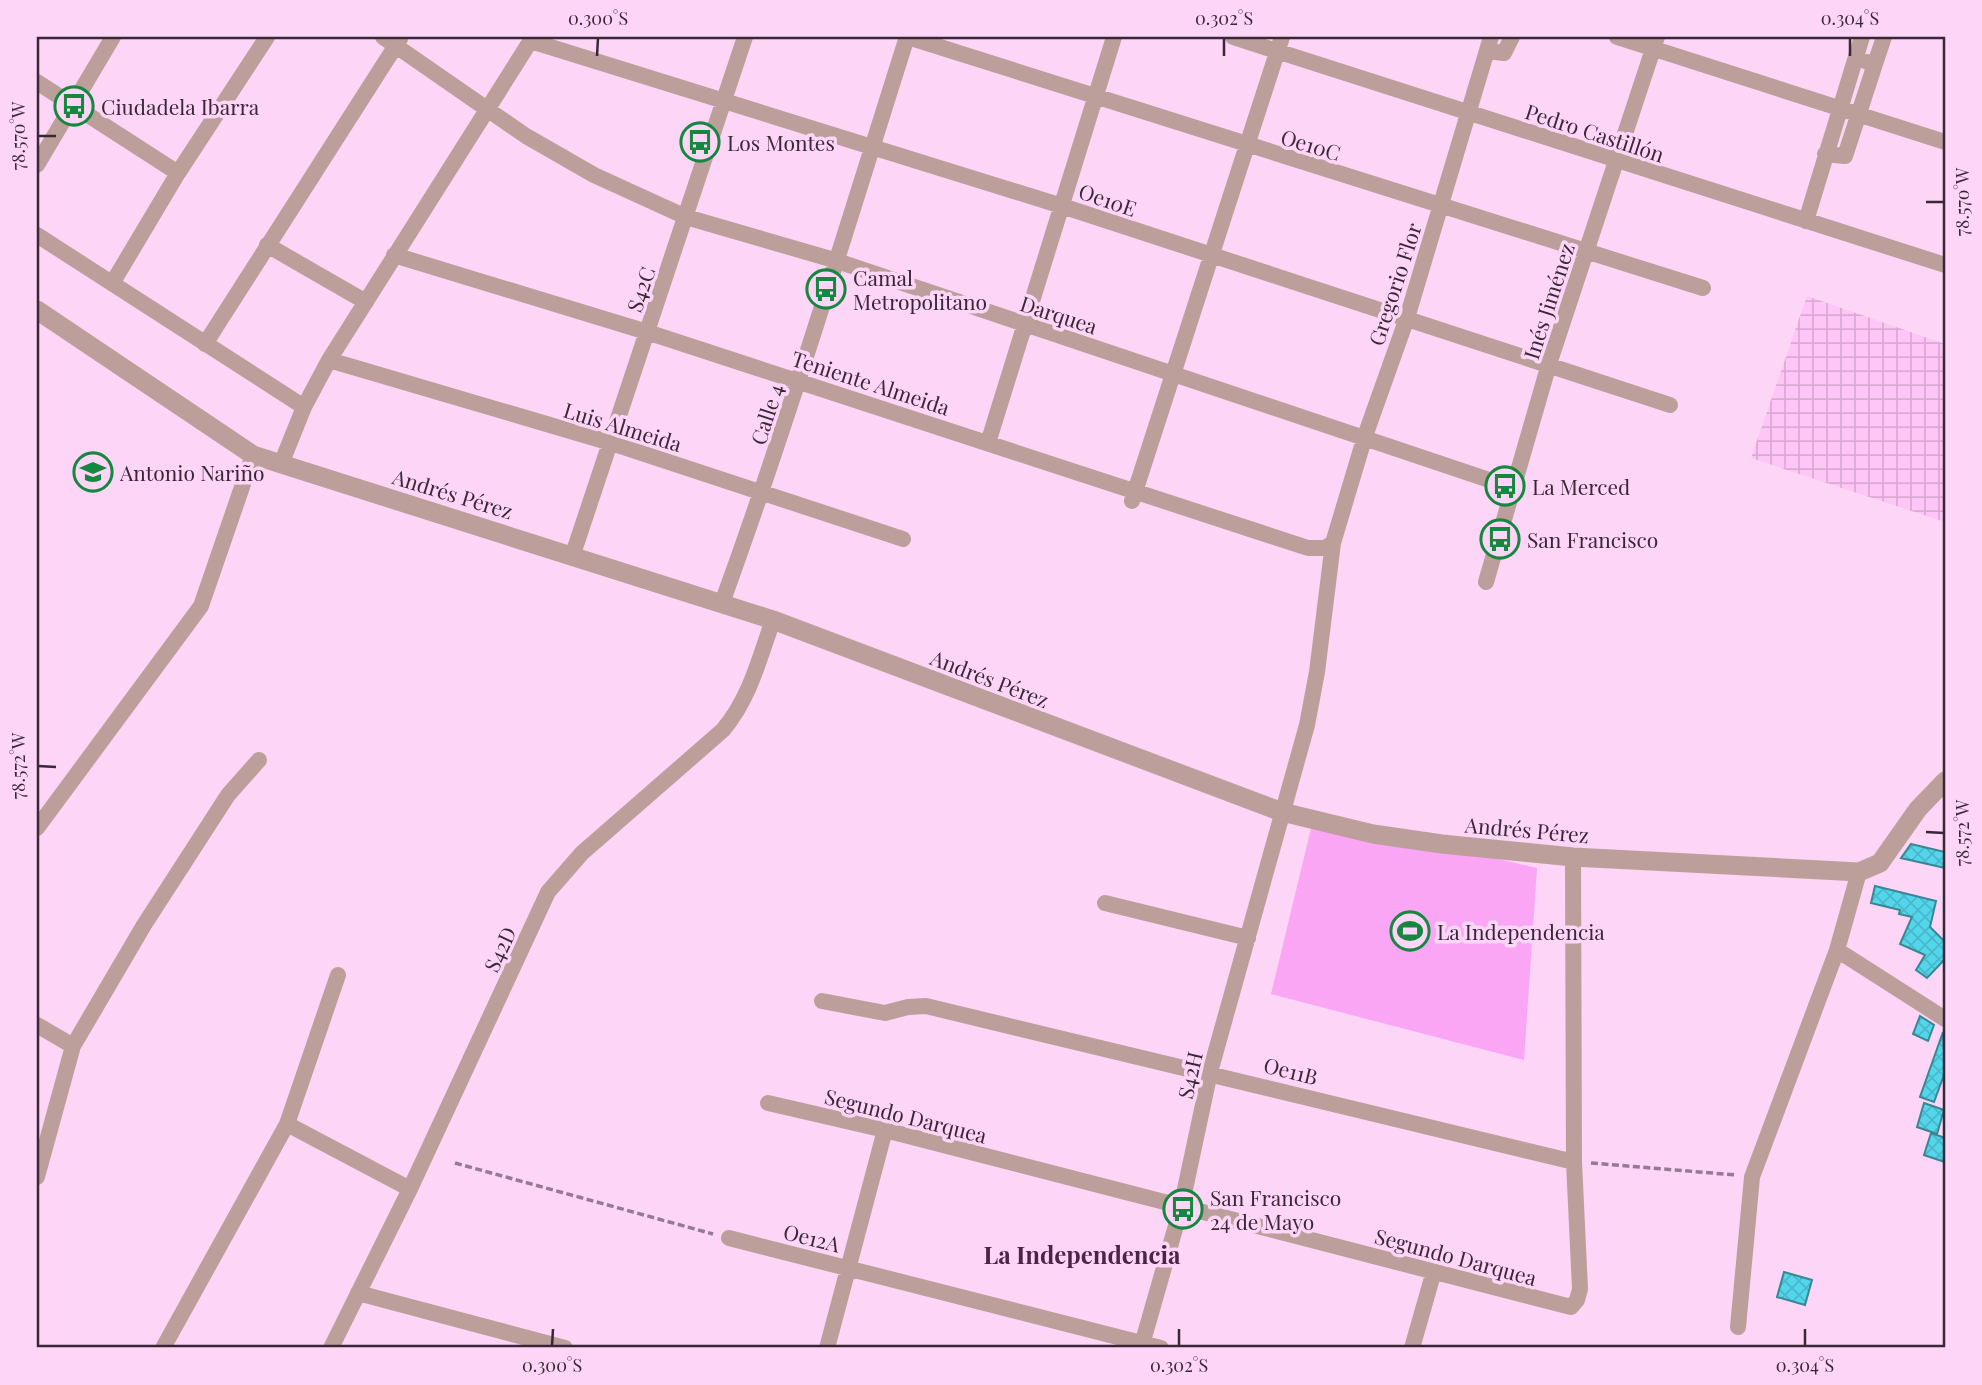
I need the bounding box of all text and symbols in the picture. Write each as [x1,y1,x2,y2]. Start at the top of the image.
text: 0.300°S [568,6,628,30]
text: 0.302°S [1195,6,1253,30]
text: 0.304°S [1821,6,1879,30]
bus stop icon: Ciudadela Ibarra [53,85,95,127]
place label: Ciudadela Ibarra [101,92,260,120]
street label: Pedro Castillón [1522,96,1668,168]
text: 78.570°W [6,101,30,170]
bus stop icon: Los Montes [679,121,721,163]
street label: Oe10C [1278,122,1344,166]
place label: Los Montes [727,128,835,156]
text: 78.570°W [1950,167,1974,236]
street label: Oe10E [1075,176,1141,222]
street label: Gregorio Flor [1361,218,1427,349]
street label: Inés Jiménez [1516,239,1580,363]
street label: S42C [619,263,661,315]
place label: Camal Metropolitano [853,263,987,315]
bus stop icon: Camal Metropolitano [805,268,847,310]
street label: Darquea [1017,288,1102,340]
street label: Teniente Almeida [788,343,954,421]
street label: Calle 4 [743,380,789,448]
street label: Luis Almeida [561,395,686,457]
school or university icon: Antonio Nariño [72,451,114,493]
place label: Antonio Nariño [119,458,265,486]
street label: Andrés Pérez [388,461,517,525]
bus stop icon: La Merced [1484,465,1526,507]
place label: La Merced [1532,472,1630,500]
bus stop icon: San Francisco [1479,518,1521,560]
place label: San Francisco [1527,525,1658,553]
street label: Andrés Pérez [926,642,1053,713]
text: 78.572°W [6,732,30,799]
text: 78.572°W [1950,799,1974,866]
street label: Andrés Pérez [1463,810,1590,848]
sports icon: La Independencia [1389,910,1431,952]
place label: La Independencia [1437,917,1605,945]
street label: S42D [476,922,522,976]
street label: S42H [1170,1049,1208,1101]
street label: Oe11B [1261,1050,1321,1090]
street label: Segundo Darquea [822,1081,991,1149]
place label: San Francisco 24 de Mayo [1210,1183,1341,1235]
bus stop icon: San Francisco 24 de Mayo [1162,1188,1204,1230]
street label: Oe12A [781,1216,844,1258]
street label: Segundo Darquea [1372,1221,1540,1291]
district label: La Independencia [984,1238,1181,1270]
text: 0.300°S [522,1353,582,1377]
text: 0.302°S [1150,1353,1208,1377]
text: 0.304°S [1776,1353,1834,1377]

